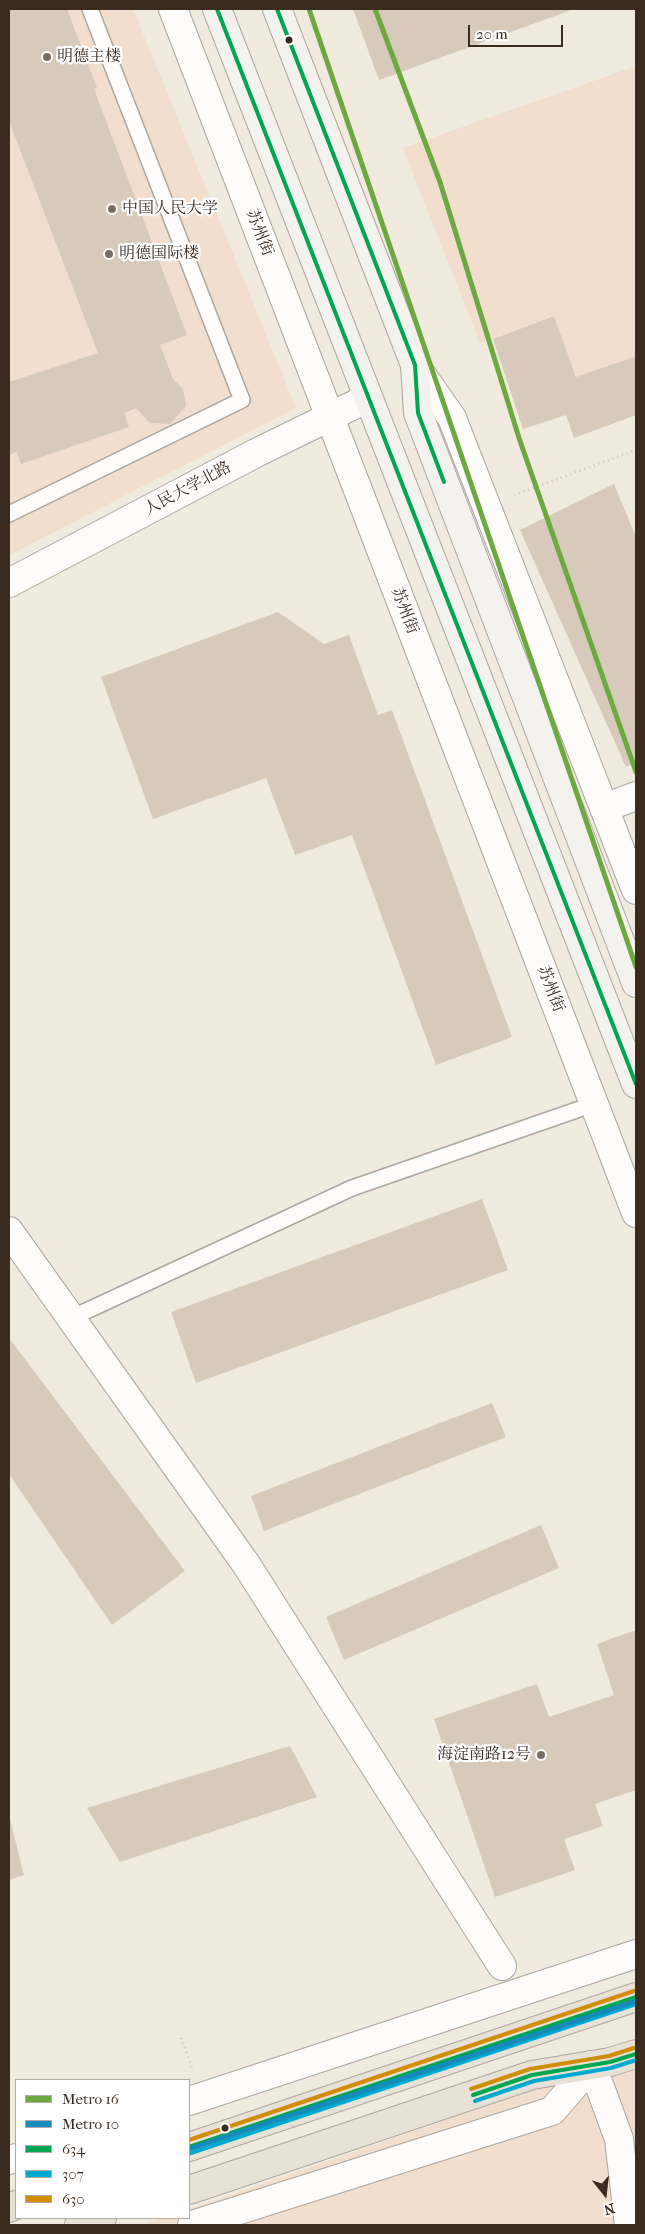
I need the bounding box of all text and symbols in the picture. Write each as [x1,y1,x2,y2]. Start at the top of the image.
scale bar [470,15,565,47]
text: 20 m [476,25,508,43]
unlabelled marker [284,35,294,45]
place label: 明德主楼 [57,47,121,67]
marker: 明德主楼 [41,51,53,63]
place label: 中国人民大学 [122,199,218,219]
marker: 中国人民大学 [106,203,118,215]
street label: 苏州街 [241,207,277,259]
place label: 明德国际楼 [119,244,199,264]
marker: 明德国际楼 [103,248,115,260]
street label: 人民大学北路 [141,458,235,520]
street label: 苏州街 [386,585,422,637]
street label: 苏州街 [532,963,568,1015]
place label: 海淀南路12号 [437,1745,531,1765]
marker: 海淀南路12号 [535,1749,547,1761]
legend [15,2079,190,2219]
text: Metro 16 [62,2090,119,2108]
text: Metro 10 [62,2115,119,2133]
unlabelled marker [220,2123,230,2133]
text: 634 [62,2140,85,2158]
text: 307 [62,2165,84,2183]
north arrow [580,2169,630,2219]
text: 630 [62,2190,85,2208]
text: N [602,2199,617,2219]

